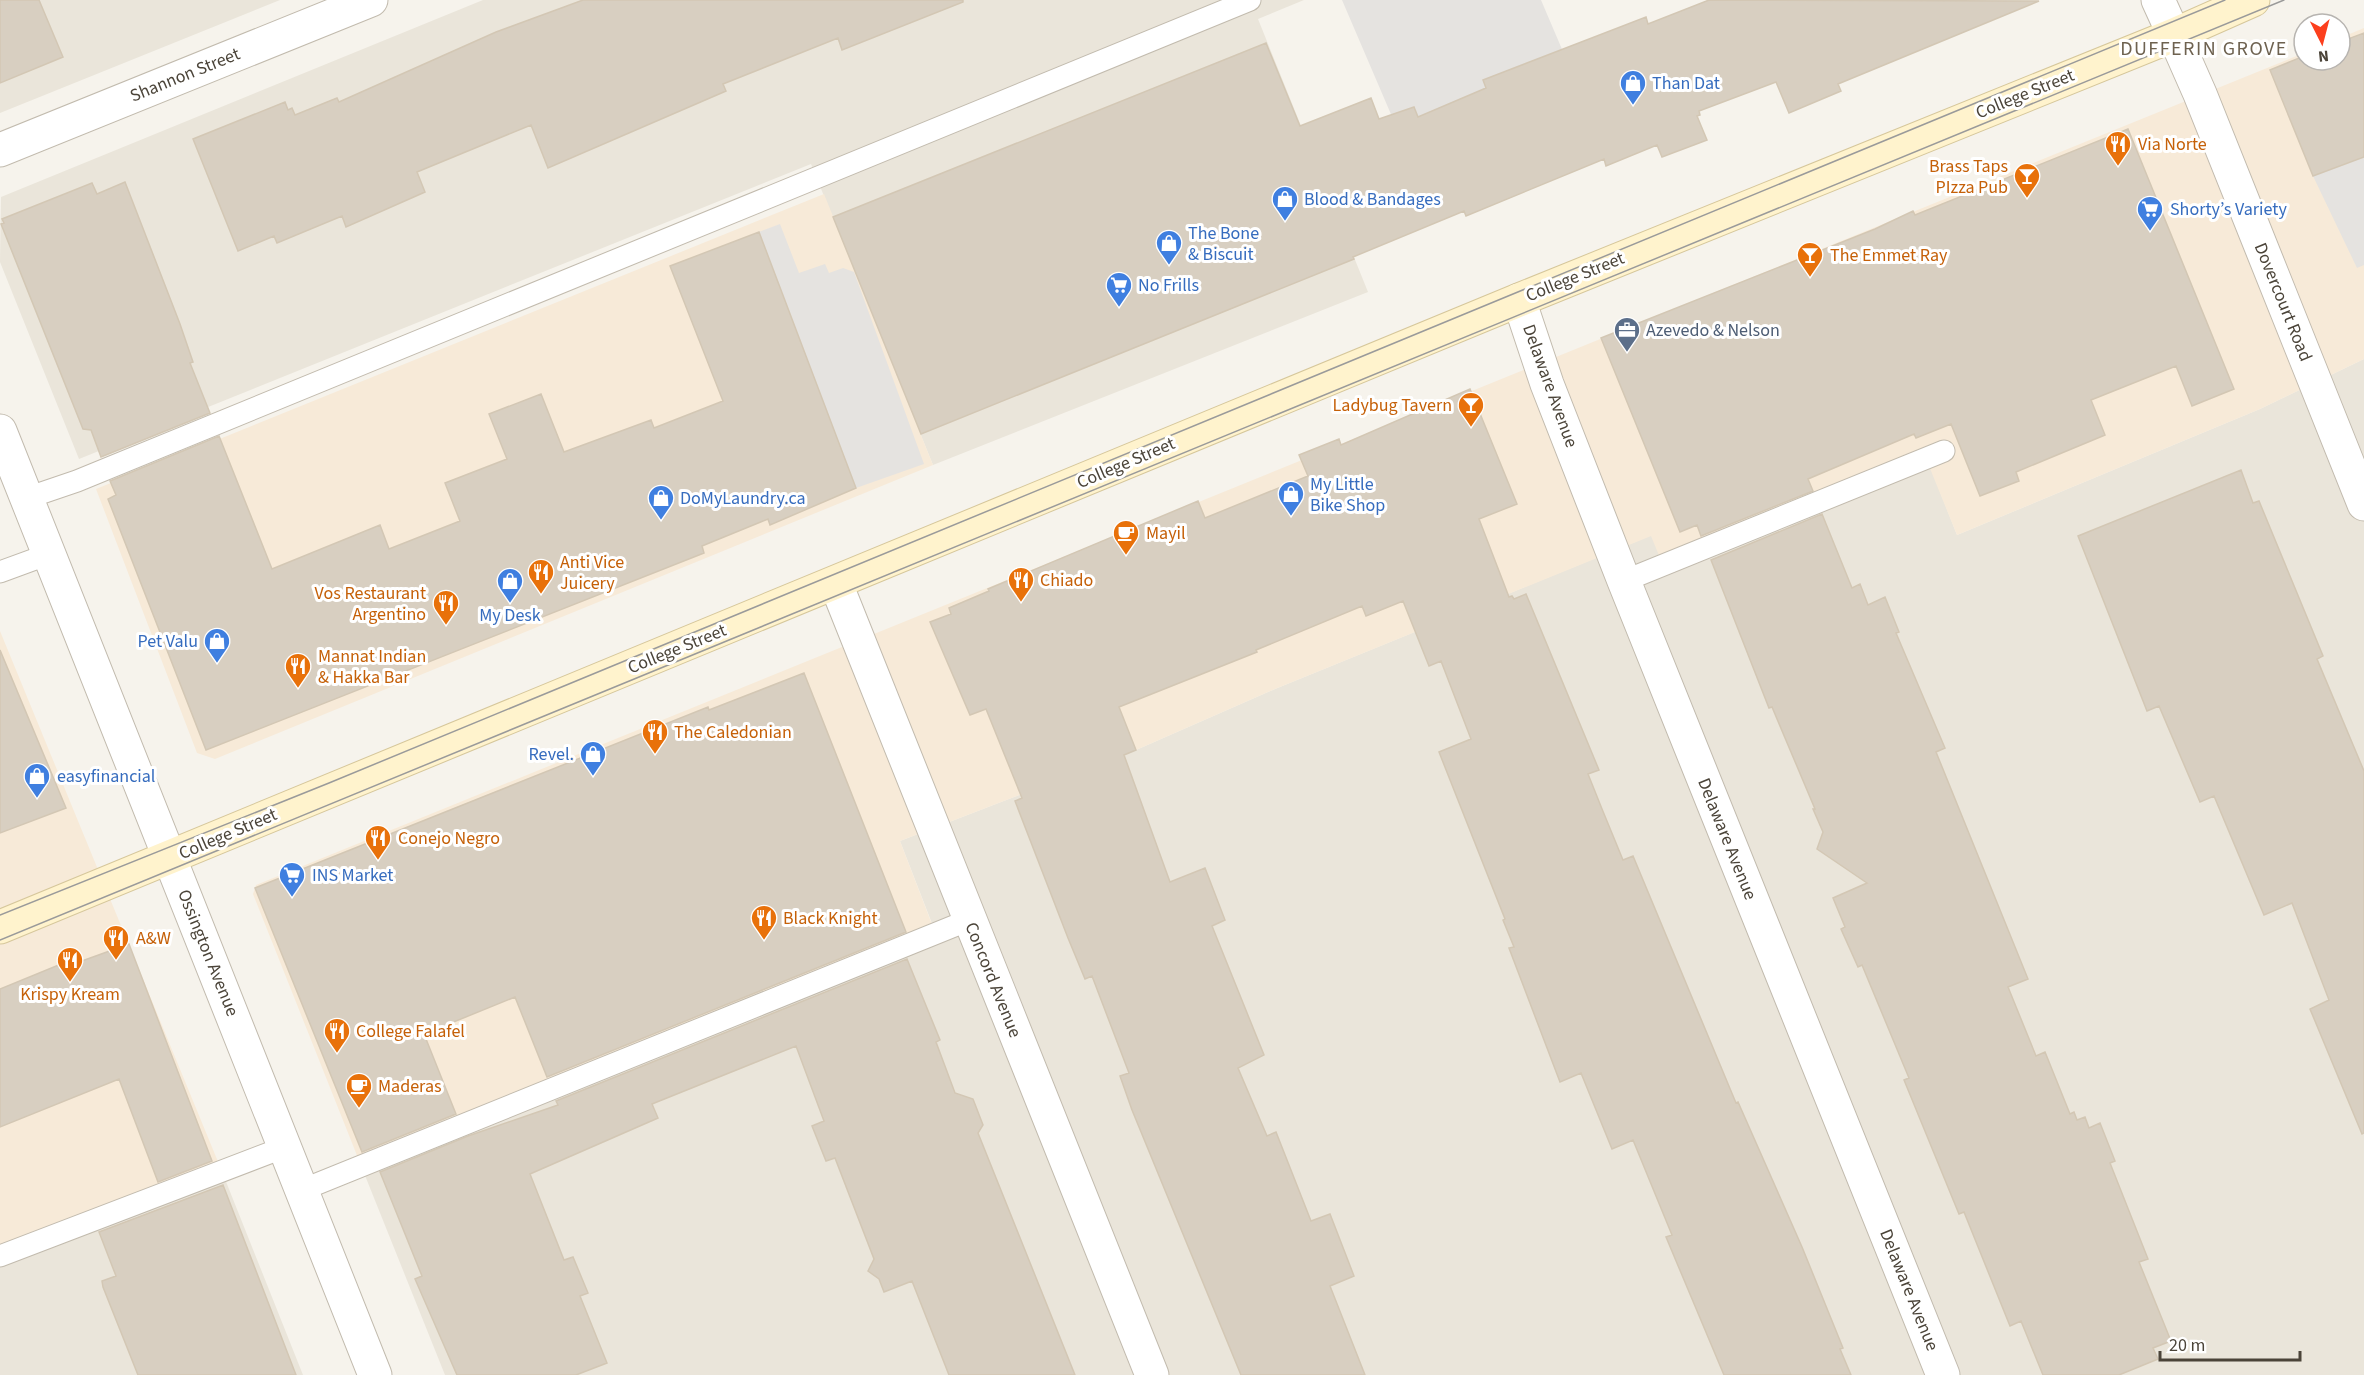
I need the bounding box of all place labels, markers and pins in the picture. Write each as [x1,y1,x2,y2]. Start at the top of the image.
shop icon: Than Dat [1618,68,1648,106]
place label: Than Dat [1652,71,1720,96]
restaurant icon: Via Norte [2103,129,2133,167]
place label: Via Norte [2138,132,2207,157]
place label: Brass Taps PIzza Pub [1929,154,2008,200]
bar icon: Brass Taps PIzza Pub [2012,161,2042,199]
shop icon: Blood & Bandages [1270,184,1300,222]
place label: Blood & Bandages [1304,187,1441,212]
supermarket icon: Shorty’s Variety [2135,194,2165,232]
place label: Shorty’s Variety [2170,197,2287,222]
place label: The Bone & Biscuit [1188,221,1259,267]
shop icon: The Bone & Biscuit [1154,228,1184,266]
bar icon: The Emmet Ray [1795,240,1825,278]
place label: The Emmet Ray [1830,243,1948,268]
supermarket icon: No Frills [1104,270,1134,308]
place label: No Frills [1138,273,1199,298]
office icon: Azevedo & Nelson [1612,315,1642,353]
place label: Azevedo & Nelson [1646,318,1780,343]
bar icon: Ladybug Tavern [1456,390,1486,428]
place label: Ladybug Tavern [1333,393,1452,418]
place label: My Little Bike Shop [1310,472,1385,518]
shop icon: My Little Bike Shop [1276,479,1306,517]
shop icon: DoMyLaundry.ca [646,483,676,521]
place label: DoMyLaundry.ca [680,486,806,511]
cafe icon: Mayil [1111,518,1141,556]
place label: Mayil [1146,521,1186,546]
place label: Anti Vice Juicery [560,550,624,596]
restaurant icon: Anti Vice Juicery [526,557,556,595]
restaurant icon: Chiado [1006,565,1036,603]
shop icon: My Desk [495,566,525,604]
place label: Chiado [1040,568,1093,593]
place label: Vos Restaurant Argentino [315,581,426,627]
restaurant icon: Vos Restaurant Argentino [431,588,461,626]
place label: My Desk [479,603,541,628]
shop icon: Pet Valu [202,626,232,664]
place label: Pet Valu [137,629,198,654]
place label: Mannat Indian & Hakka Bar [318,644,426,690]
restaurant icon: Mannat Indian & Hakka Bar [283,651,313,689]
restaurant icon: The Caledonian [640,717,670,755]
place label: The Caledonian [674,720,792,745]
shop icon: Revel. [578,739,608,777]
place label: Revel. [529,742,574,767]
shop icon: easyfinancial [22,761,52,799]
place label: easyfinancial [57,764,155,789]
restaurant icon: Conejo Negro [363,823,393,861]
place label: Conejo Negro [398,826,500,851]
supermarket icon: INS Market [277,860,307,898]
place label: INS Market [312,863,393,888]
restaurant icon: Black Knight [749,903,779,941]
place label: Black Knight [783,906,878,931]
restaurant icon: A&W [101,923,131,961]
place label: A&W [136,926,171,951]
restaurant icon: Krispy Kream [55,945,85,983]
place label: Krispy Kream [20,982,120,1007]
restaurant icon: College Falafel [322,1016,352,1054]
place label: College Falafel [356,1019,465,1044]
cafe icon: Maderas [344,1071,374,1109]
place label: Maderas [378,1074,442,1099]

